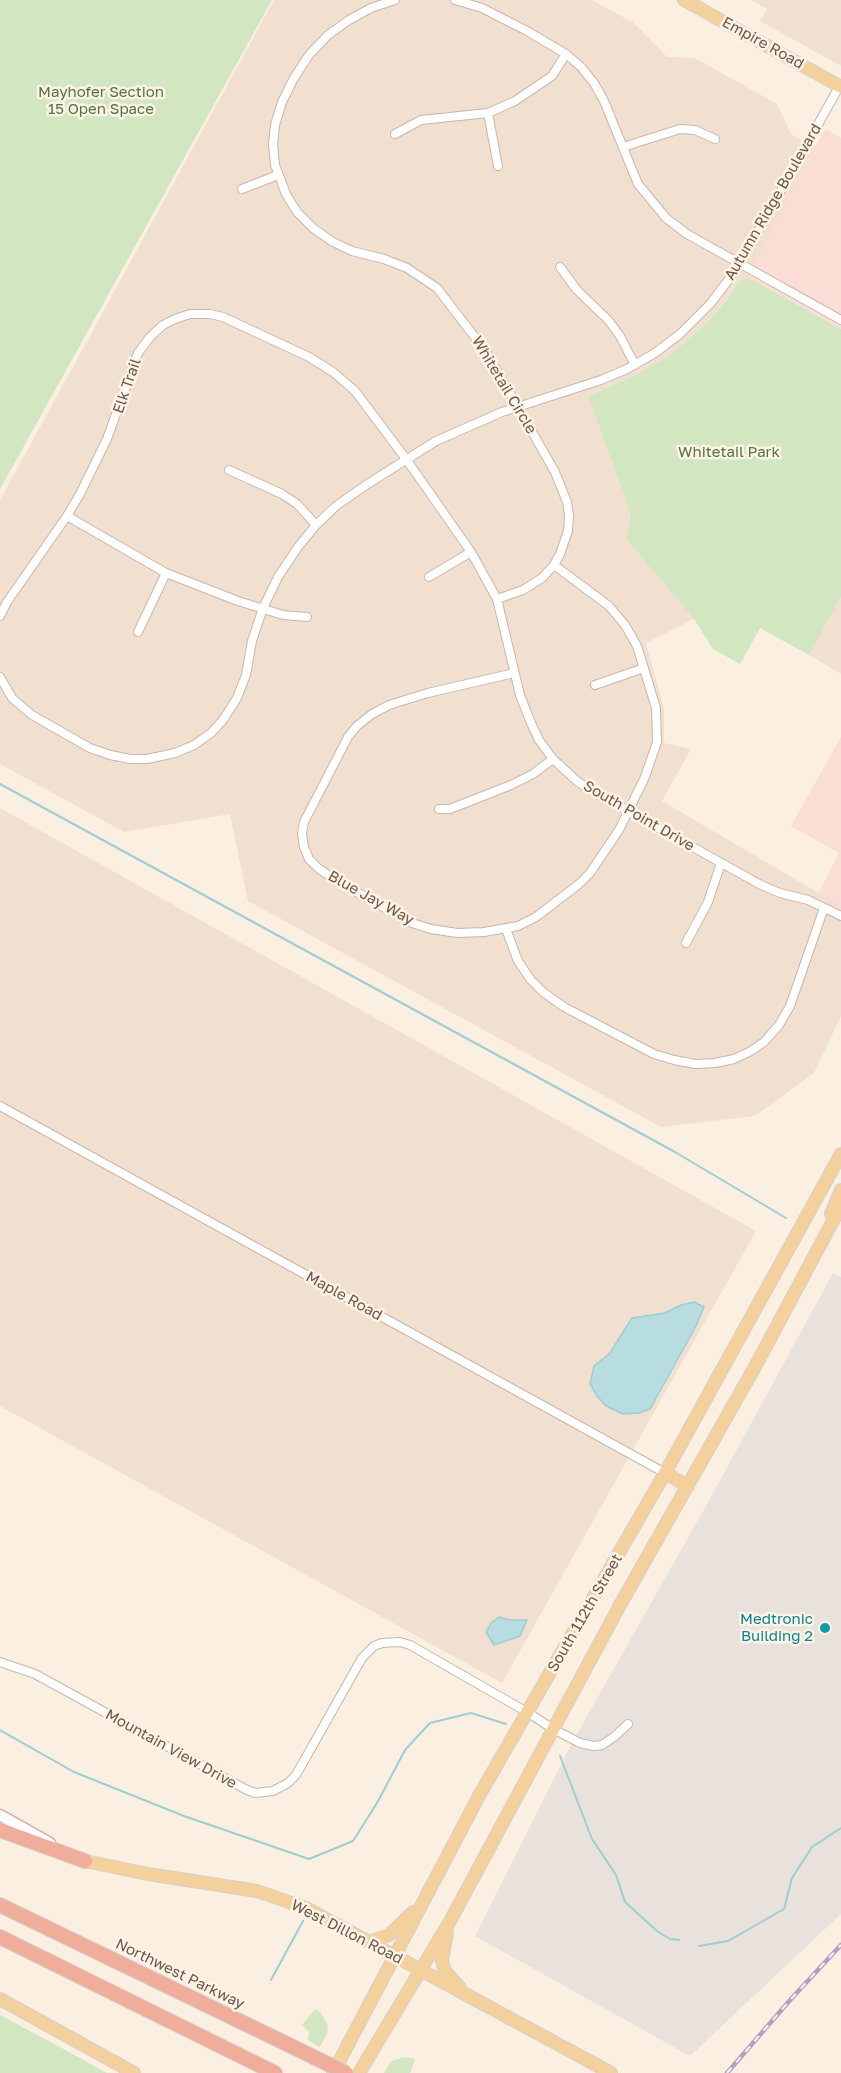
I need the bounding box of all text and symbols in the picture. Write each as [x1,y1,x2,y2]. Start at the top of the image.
street label: Empire Road [719,13,807,73]
park label: Mayhofer Section 15 Open Space [38,83,164,118]
street label: Autumn Ridge Boulevard [721,121,825,283]
street label: Whitetail Circle [468,333,540,437]
street label: Elk Trail [109,356,145,416]
park label: Whitetail Park [678,443,780,461]
street label: South Point Drive [580,777,698,855]
street label: Blue Jay Way [325,867,417,929]
street label: Maple Road [303,1268,385,1324]
street label: South 112th Street [544,1551,626,1675]
place label: Medtronic Building 2 [740,1610,813,1645]
marker: Medtronic Building 2 [818,1621,832,1635]
street label: Mountain View Drive [102,1705,240,1793]
street label: West Dillon Road [288,1896,406,1968]
street label: Northwest Parkway [113,1935,247,2013]

